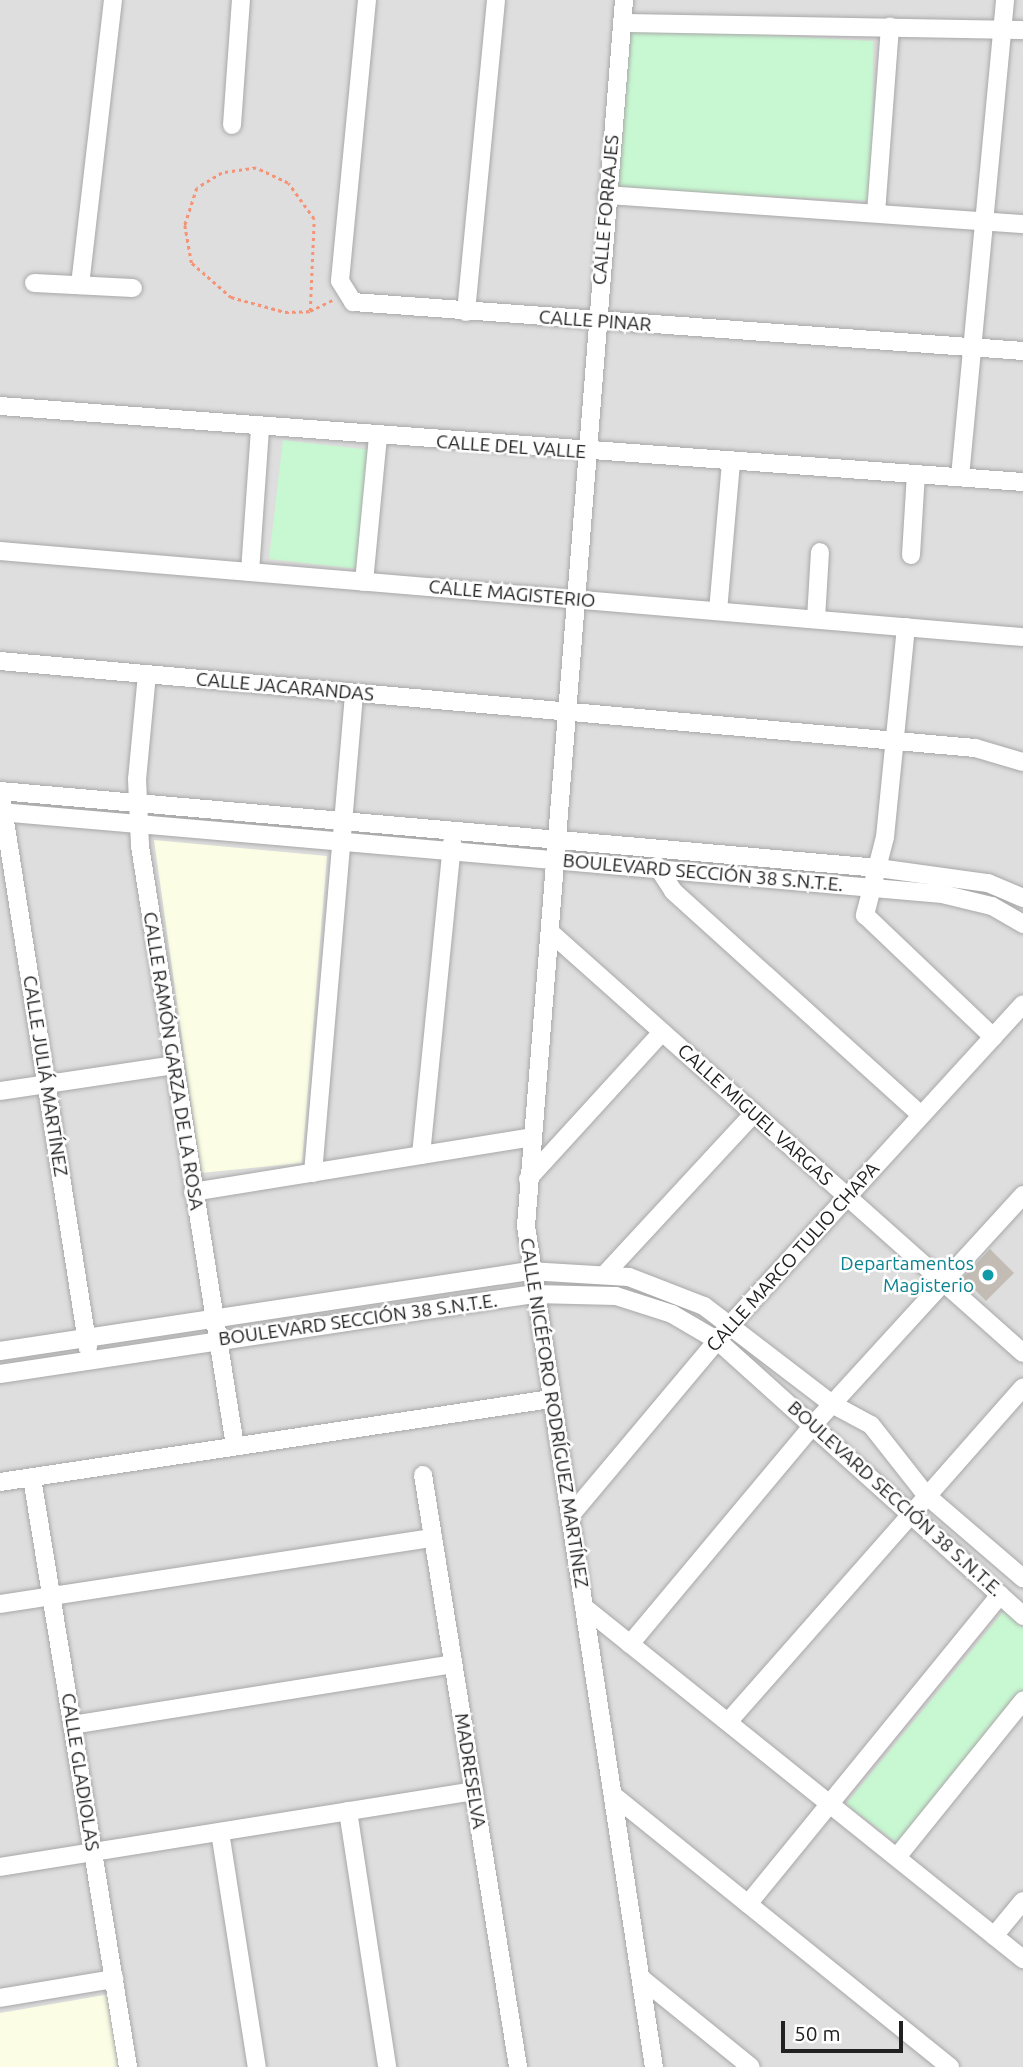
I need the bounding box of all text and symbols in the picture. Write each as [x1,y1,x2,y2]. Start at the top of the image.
street label: CALLE FORRAJES [588,134,624,286]
street label: CALLE PINAR [538,306,652,336]
street label: CALLE DEL VALLE [435,430,587,464]
street label: CALLE MAGISTERIO [428,575,596,613]
street label: CALLE JACARANDAS [195,668,375,706]
street label: BOULEVARD SECCIÓN 38 S.N.T.E. [562,849,844,897]
street label: CALLE RAMÓN GARZA DE LA ROSA [138,910,208,1212]
street label: CALLE JULIÁ MARTÍNEZ [18,974,72,1178]
street label: CALLE MIGUEL VARGAS [673,1039,837,1191]
street label: CALLE MARCO TULIO CHAPA [702,1158,884,1356]
street label: CALLE NICÉFORO RODRÍGUEZ MARTÍNEZ [515,1236,593,1590]
place label: Departamentos Magisterio [840,1253,974,1297]
marker: Departamentos Magisterio [980,1267,996,1283]
street label: BOULEVARD SECCIÓN 38 S.N.T.E. [217,1289,499,1351]
street label: BOULEVARD SECCIÓN 38 S.N.T.E. [783,1396,1007,1602]
street label: CALLE GLADIOLAS [56,1691,104,1853]
street label: MADRESELVA [450,1712,490,1830]
scale bar [785,2008,908,2052]
text: 50 m [794,2021,841,2045]

